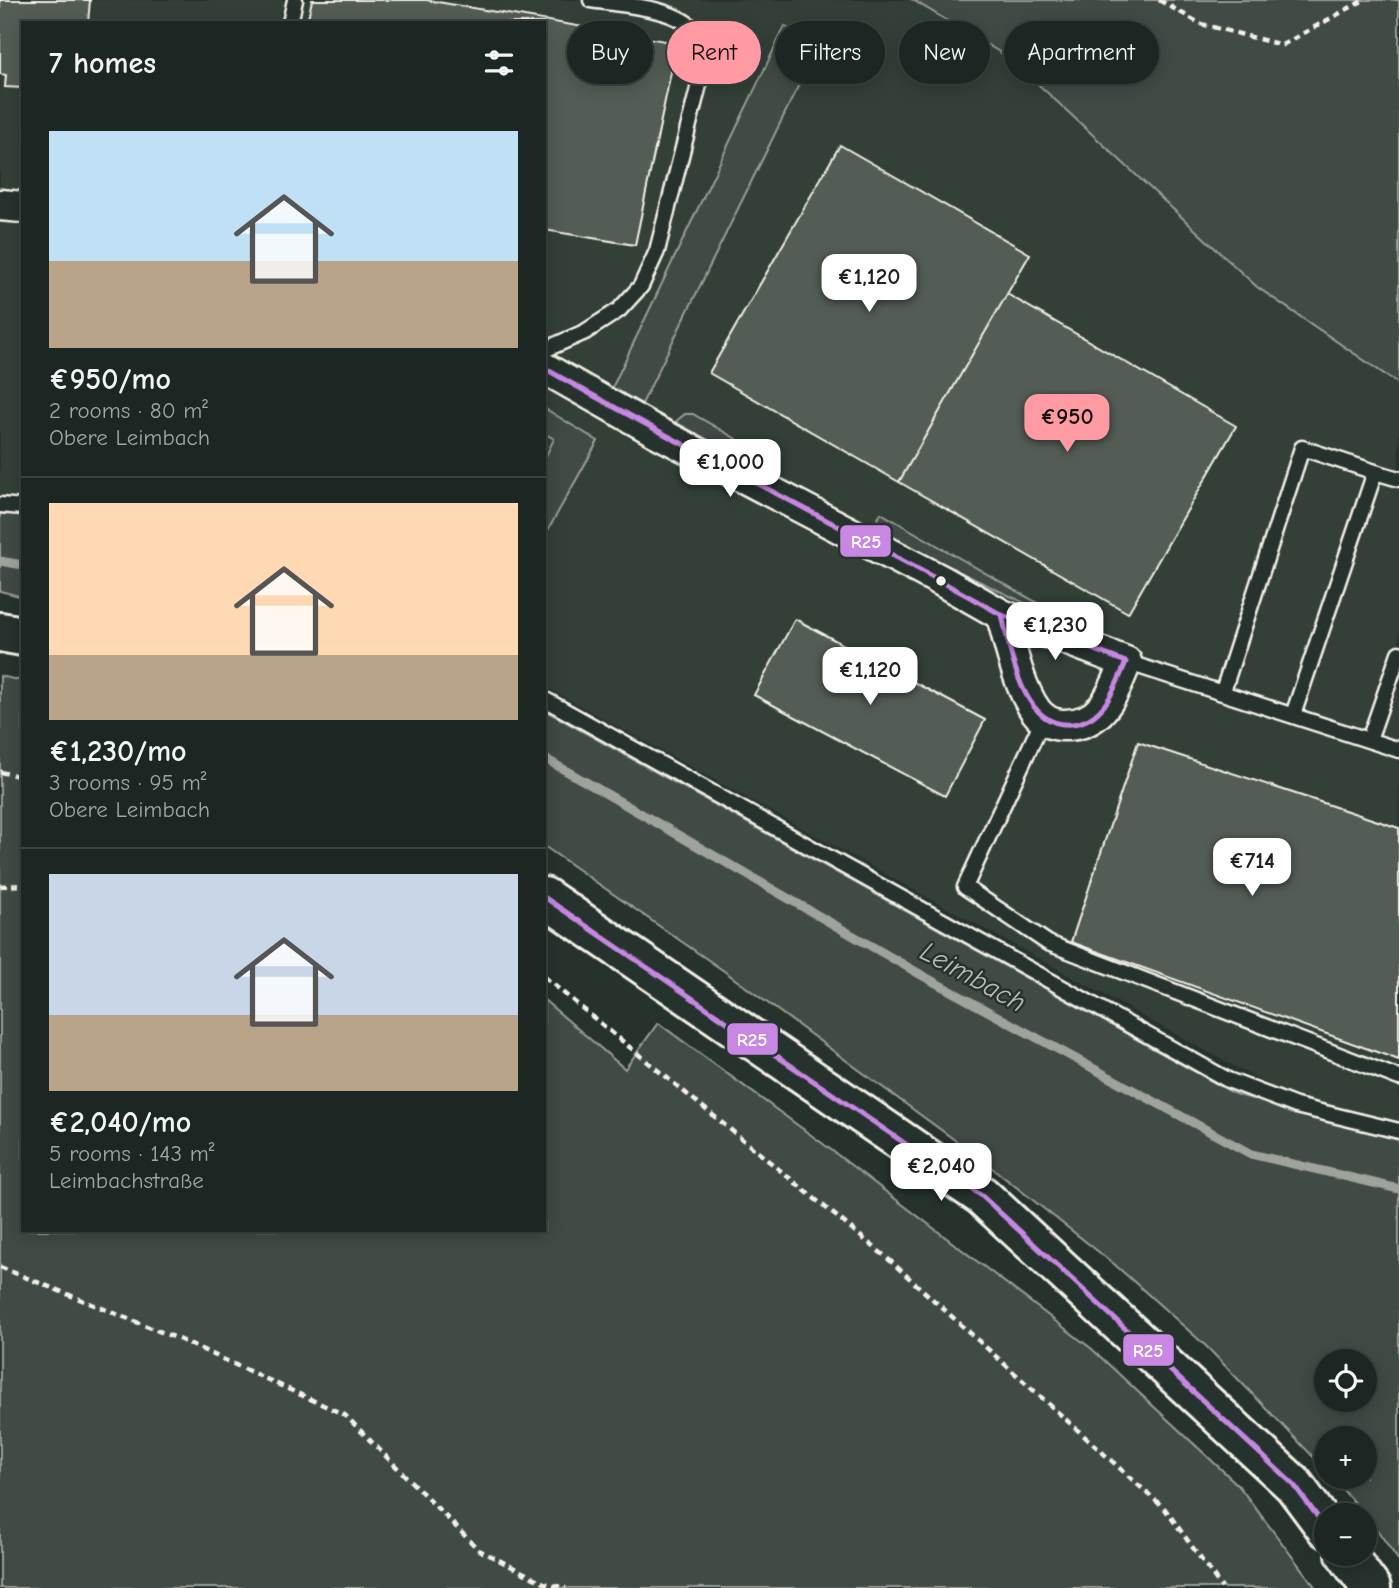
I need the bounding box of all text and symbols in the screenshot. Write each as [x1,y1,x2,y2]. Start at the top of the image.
chip: Buy [567,21,653,84]
chip: Rent [667,21,761,84]
chip: Filters [775,21,885,84]
chip: New [899,21,990,84]
chip: Apartment [1004,21,1159,84]
icon: filters [480,44,518,82]
text: 7 homes [49,46,156,81]
icon: home [221,176,347,302]
pin: €1,120 [812,254,926,314]
text: €1,120 [838,263,900,290]
text: €950/mo [49,362,171,397]
pin: €950 [1026,394,1108,454]
text: 2 rooms · 80 m² [49,397,208,424]
text: €950 [1040,403,1094,430]
text: Obere Leimbach [49,424,210,451]
pin: €1,000 [673,440,787,499]
text: €1,000 [696,448,764,475]
line badge: R25 [839,524,892,558]
text: R25 [851,531,881,553]
icon: home [221,548,347,674]
unlabelled marker [934,574,948,588]
pin: €1,230 [998,602,1112,662]
text: €1,230 [1022,611,1088,638]
pin: €1,120 [813,648,927,707]
text: €1,120 [839,656,901,683]
text: €1,230/mo [49,734,187,769]
text: 3 rooms · 95 m² [49,769,207,796]
text: Obere Leimbach [49,796,210,823]
pin: €714 [1211,838,1293,898]
text: €714 [1229,847,1275,874]
icon: home [221,919,347,1045]
water label: Leimbach [915,935,1031,1019]
line badge: R25 [726,1022,779,1056]
text: R25 [737,1029,767,1051]
text: €2,040/mo [49,1105,191,1140]
text: 5 rooms · 143 m² [49,1140,215,1167]
pin: €2,040 [884,1144,998,1203]
text: €2,040 [907,1152,975,1179]
text: Leimbachstraße [49,1167,204,1194]
line badge: R25 [1122,1333,1175,1367]
text: R25 [1133,1340,1163,1362]
map controls [1314,1349,1377,1566]
button: locate [1314,1349,1377,1412]
button: + [1314,1426,1377,1489]
button: − [1314,1503,1377,1566]

